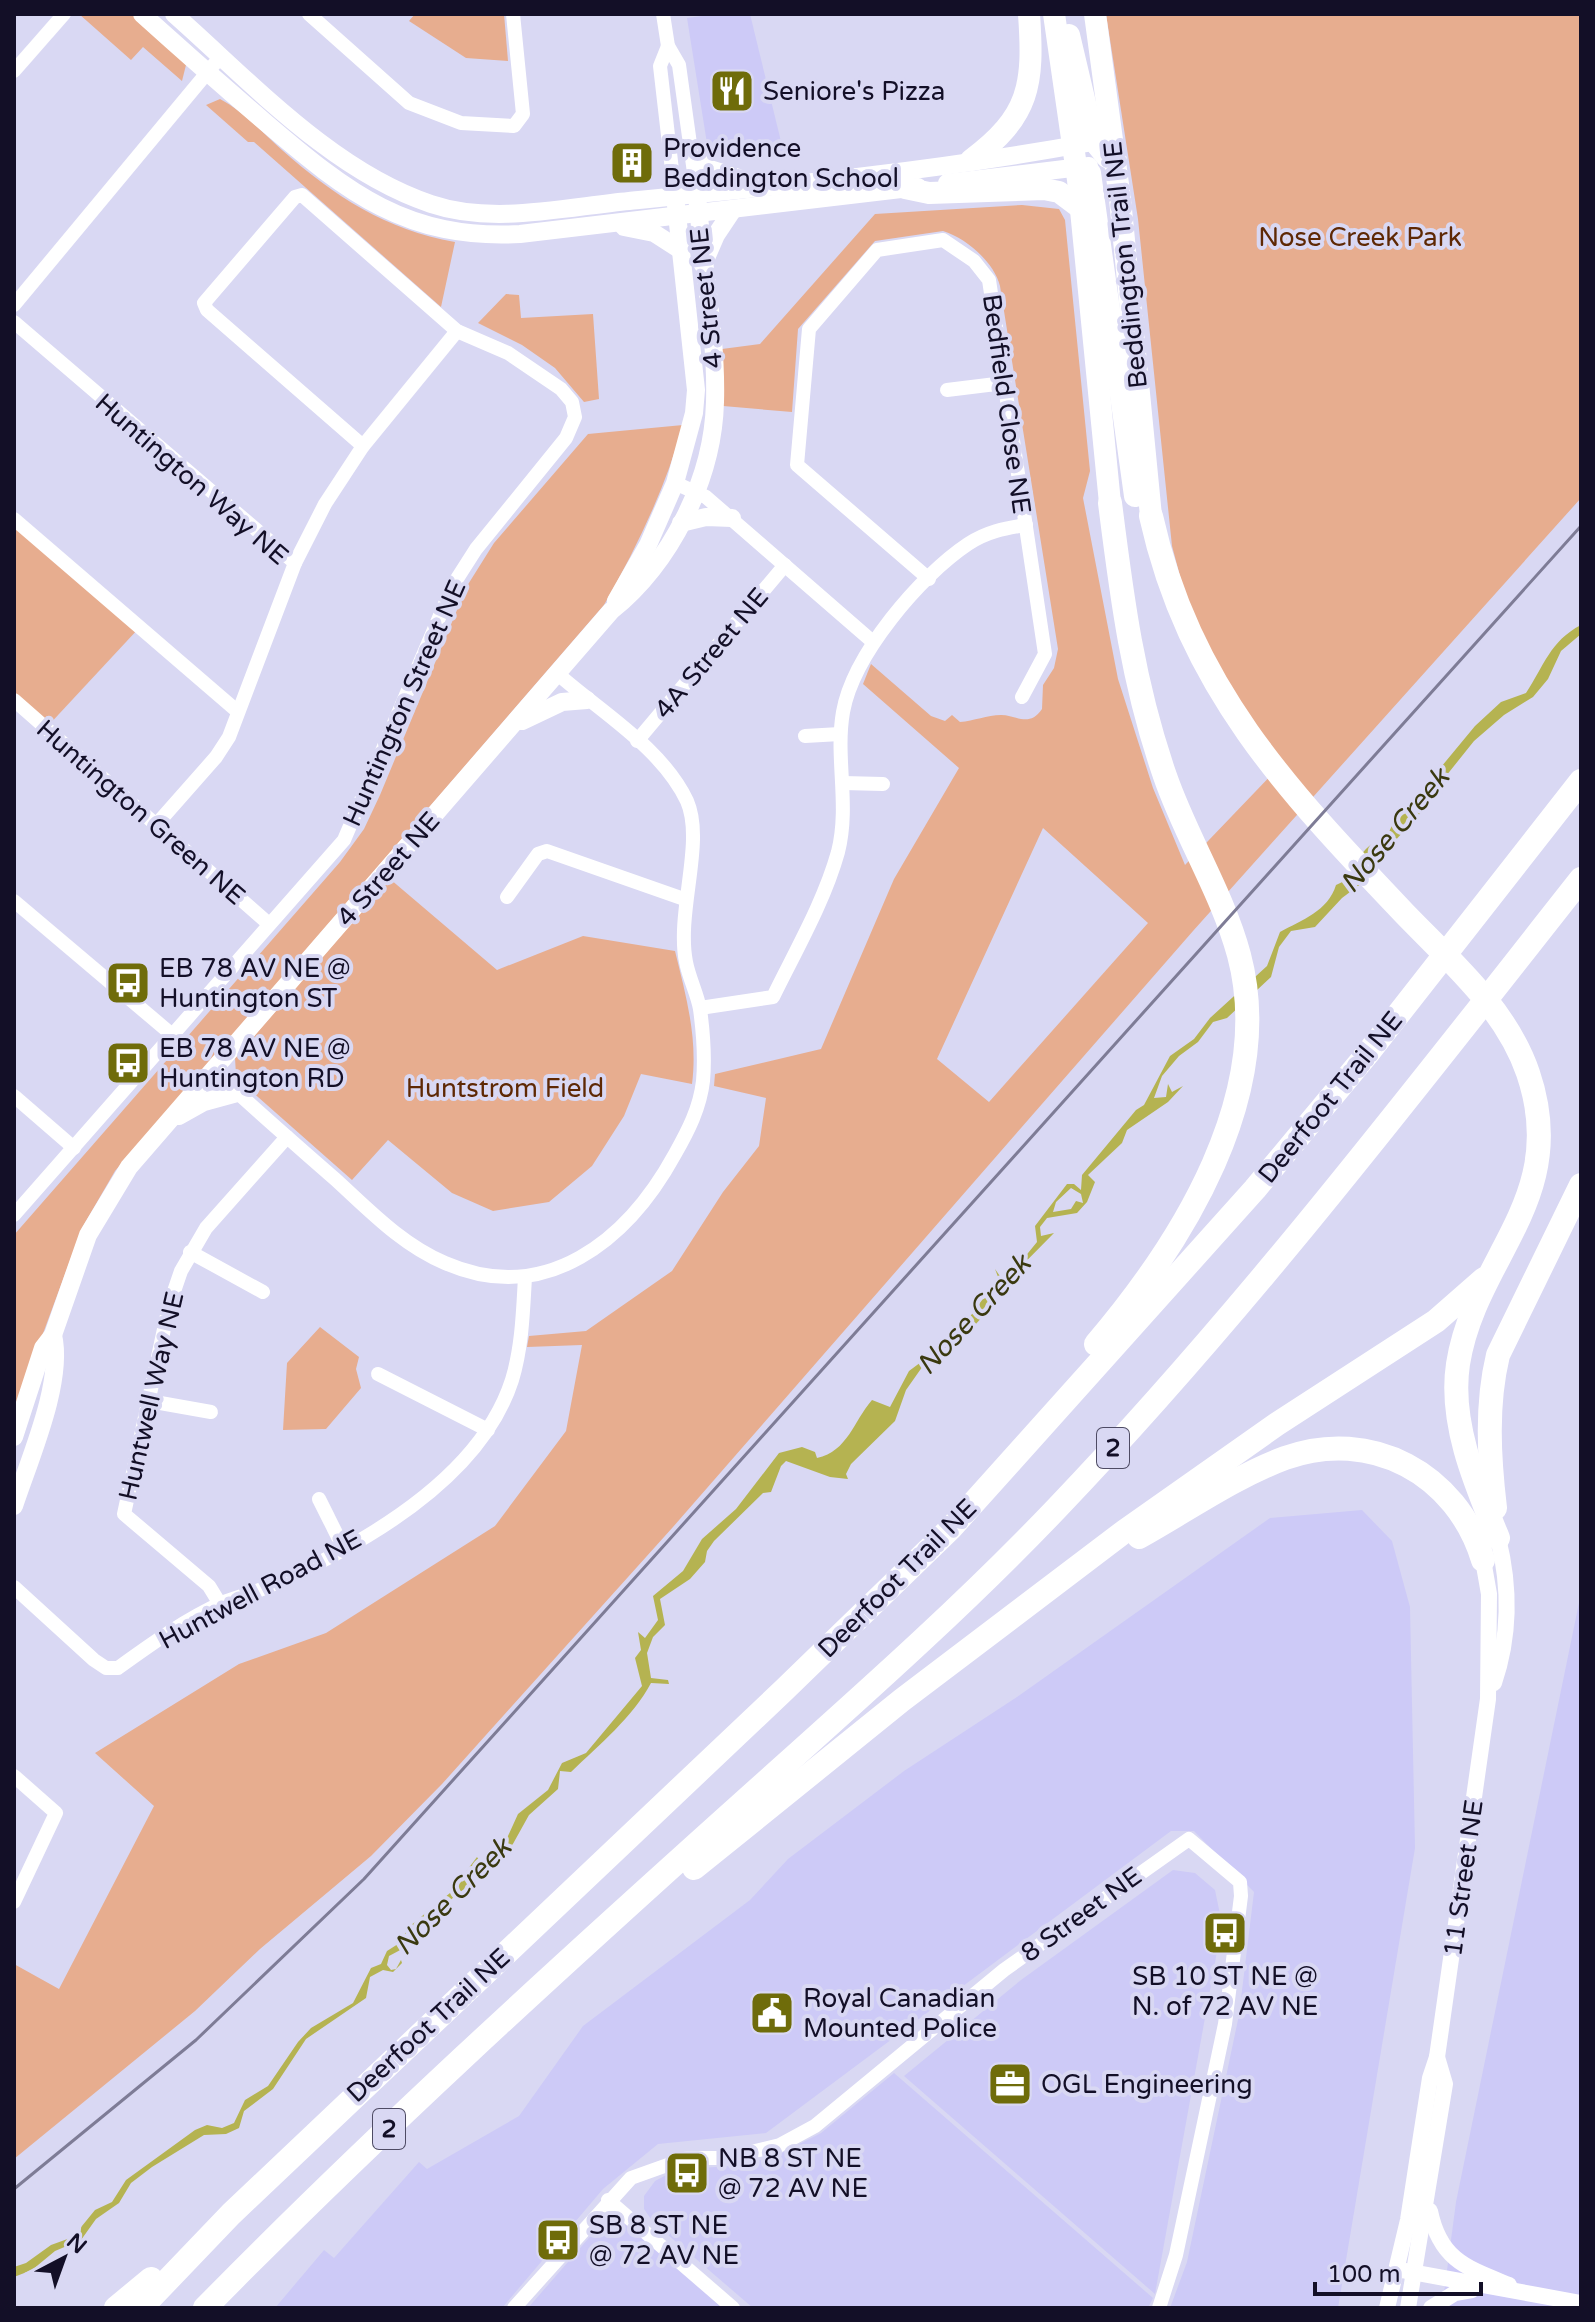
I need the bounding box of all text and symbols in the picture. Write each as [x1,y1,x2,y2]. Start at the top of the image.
restaurant icon: Seniore's Pizza [708,67,756,115]
place label: Seniore's Pizza [763,76,945,107]
place label: Providence Beddington School [663,133,899,194]
building icon: Providence Beddington School [608,139,656,187]
street label: Beddington Trail NE [1097,140,1154,390]
park label: Nose Creek Park [1258,222,1462,253]
street label: 4 Street NE [684,226,729,370]
street label: Bedfield Close NE [976,292,1037,516]
street label: Huntington Way NE [89,387,294,572]
street label: Huntington Street NE [336,575,473,831]
street label: 4A Street NE [648,582,775,725]
street label: Huntington Green NE [30,713,251,911]
water label: Nose Creek [1333,760,1458,900]
street label: 4 Street NE [330,806,447,933]
place label: EB 78 AV NE @ Huntington ST [159,953,350,1014]
bus stop icon: EB 78 AV NE @ Huntington ST [104,959,152,1007]
street label: Deerfoot Trail NE [1252,1005,1409,1189]
place label: EB 78 AV NE @ Huntington RD [159,1033,350,1094]
bus stop icon: EB 78 AV NE @ Huntington RD [104,1039,152,1087]
park label: Huntstrom Field [406,1073,604,1104]
water label: Nose Creek [909,1246,1039,1382]
street label: Huntwell Way NE [112,1289,191,1503]
road number: 2 [1097,1428,1129,1468]
street label: Deerfoot Trail NE [812,1493,983,1664]
street label: Huntwell Road NE [154,1523,367,1656]
street label: 11 Street NE [1437,1798,1490,1958]
water label: Nose Creek [387,1830,520,1963]
street label: 8 Street NE [1015,1860,1148,1969]
bus stop icon: SB 10 ST NE @ N. of 72 AV NE [1201,1909,1249,1957]
street label: Deerfoot Trail NE [340,1942,516,2109]
place label: SB 10 ST NE @ N. of 72 AV NE [1132,1961,1318,2022]
place label: Royal Canadian Mounted Police [803,1983,997,2044]
public building icon: Royal Canadian Mounted Police [748,1989,796,2037]
office icon: OGL Engineering [986,2060,1034,2108]
place label: OGL Engineering [1041,2069,1253,2100]
road number: 2 [373,2109,405,2149]
place label: NB 8 ST NE @ 72 AV NE [718,2143,868,2204]
bus stop icon: NB 8 ST NE @ 72 AV NE [663,2149,711,2197]
place label: SB 8 ST NE @ 72 AV NE [589,2210,739,2271]
bus stop icon: SB 8 ST NE @ 72 AV NE [534,2216,582,2264]
north arrow [24,2218,104,2298]
text: N [61,2228,92,2259]
scale bar [1315,2246,1481,2296]
text: 100 m [1327,2260,1401,2289]

